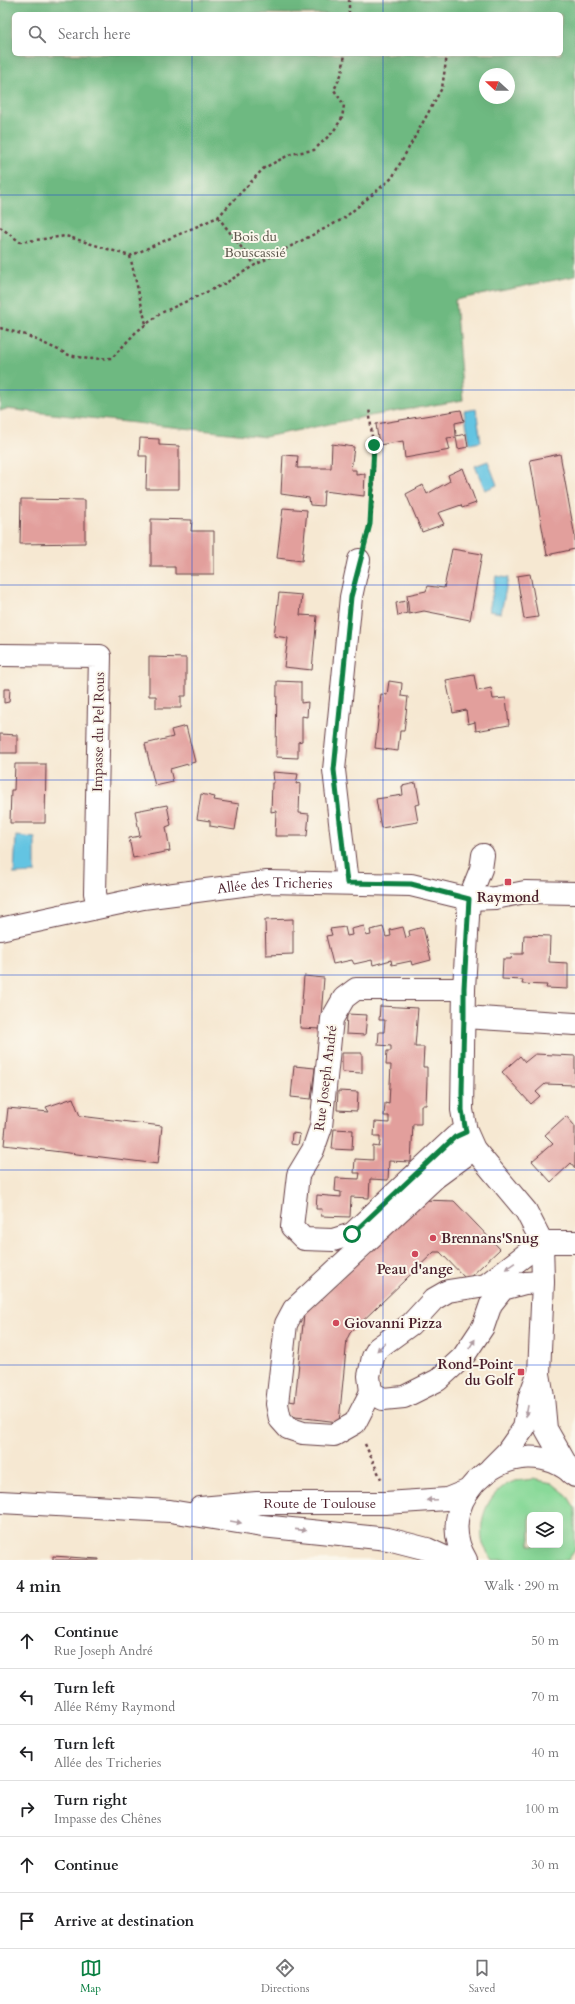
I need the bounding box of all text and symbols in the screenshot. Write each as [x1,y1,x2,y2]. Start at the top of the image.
search box [12,12,563,56]
icon: search [26,23,48,45]
text: Search here [58,24,131,44]
north arrow [479,68,515,104]
park label: Bois du Bouscassié [224,227,286,262]
route end [365,436,383,454]
street label: Impasse du Pel Rous [88,671,109,792]
street label: Allée des Tricheries [216,873,333,898]
marker: Raymond [503,877,513,887]
place label: Raymond [477,888,539,907]
street label: Rue Joseph André [310,1024,341,1132]
route start [343,1225,361,1243]
place label: Brennans'Snug [441,1229,539,1248]
marker: Brennans'Snug [428,1233,438,1243]
marker: Peau d'ange [410,1249,420,1259]
place label: Peau d'ange [377,1260,453,1279]
one-way arrow [505,1262,516,1270]
place label: Giovanni Pizza [344,1314,442,1333]
marker: Giovanni Pizza [331,1318,341,1328]
one-way arrow [468,1338,476,1349]
one-way arrow [376,1342,385,1352]
place label: Rond-Point du Golf [438,1355,515,1390]
marker: Rond-Point du Golf [516,1367,526,1377]
one-way arrow [524,1405,530,1417]
street label: Route de Toulouse [264,1494,376,1513]
one-way arrow [426,1497,438,1504]
map controls [527,1512,563,1548]
button: layers [527,1512,563,1548]
one-way arrow [230,1519,242,1525]
one-way arrow [295,1527,307,1534]
text: 4 min [16,1575,61,1598]
text: Walk · 290 m [484,1577,559,1595]
text: Continue [54,1622,119,1642]
icon: ahead [16,1630,38,1652]
text: 50 m [531,1632,559,1650]
text: Rue Joseph André [54,1642,153,1660]
text: Turn left [54,1678,115,1698]
icon: left [16,1686,38,1708]
text: 70 m [531,1688,559,1706]
text: Allée Rémy Raymond [54,1698,175,1716]
text: Turn left [54,1734,115,1754]
icon: left [16,1742,38,1764]
text: 40 m [531,1744,559,1762]
text: Allée des Tricheries [54,1754,161,1772]
text: Turn right [54,1790,127,1810]
icon: right [16,1798,38,1820]
text: 100 m [525,1800,559,1818]
text: Impasse des Chênes [54,1810,161,1828]
icon: ahead [16,1854,38,1876]
text: Continue [54,1855,119,1875]
text: 30 m [531,1856,559,1874]
icon: arrive [16,1910,38,1932]
text: Arrive at destination [54,1911,194,1931]
tab: Map [80,1957,102,1996]
tab: Directions [261,1957,309,1996]
tab: Saved [469,1957,495,1996]

